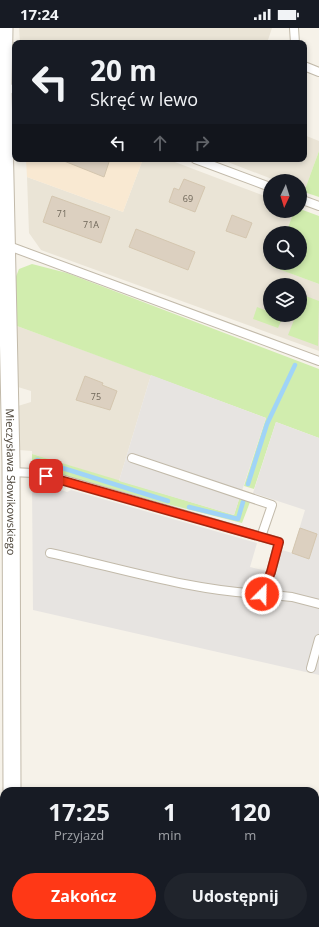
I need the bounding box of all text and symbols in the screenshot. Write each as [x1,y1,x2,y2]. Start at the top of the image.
text: 17:24 [20,4,59,24]
text: 20 m [90,51,157,89]
icon: left [24,56,76,108]
text: Skręć w lewo [90,87,198,111]
icon: left [107,132,129,154]
icon: ahead [149,132,171,154]
icon: right [191,132,213,154]
north arrow [263,174,307,218]
map controls [263,174,307,322]
house number: 69 [183,192,193,205]
house number: 71 [57,207,67,220]
house number: 71A [83,218,99,231]
button: search [263,226,307,270]
button: layers [263,278,307,322]
house number: 75 [91,390,101,403]
street label: Mieczysława Słowikowskiego [3,408,19,556]
pin [29,459,63,493]
icon: arrive [35,465,57,487]
position arrow [241,573,283,615]
text: 17:25 [48,795,110,828]
text: 1 [163,795,177,828]
text: 120 [230,795,271,828]
text: Przyjazd [54,826,104,844]
text: min [158,826,181,844]
text: m [244,826,256,844]
button: Zakończ [12,873,156,919]
button: Udostępnij [164,873,307,919]

